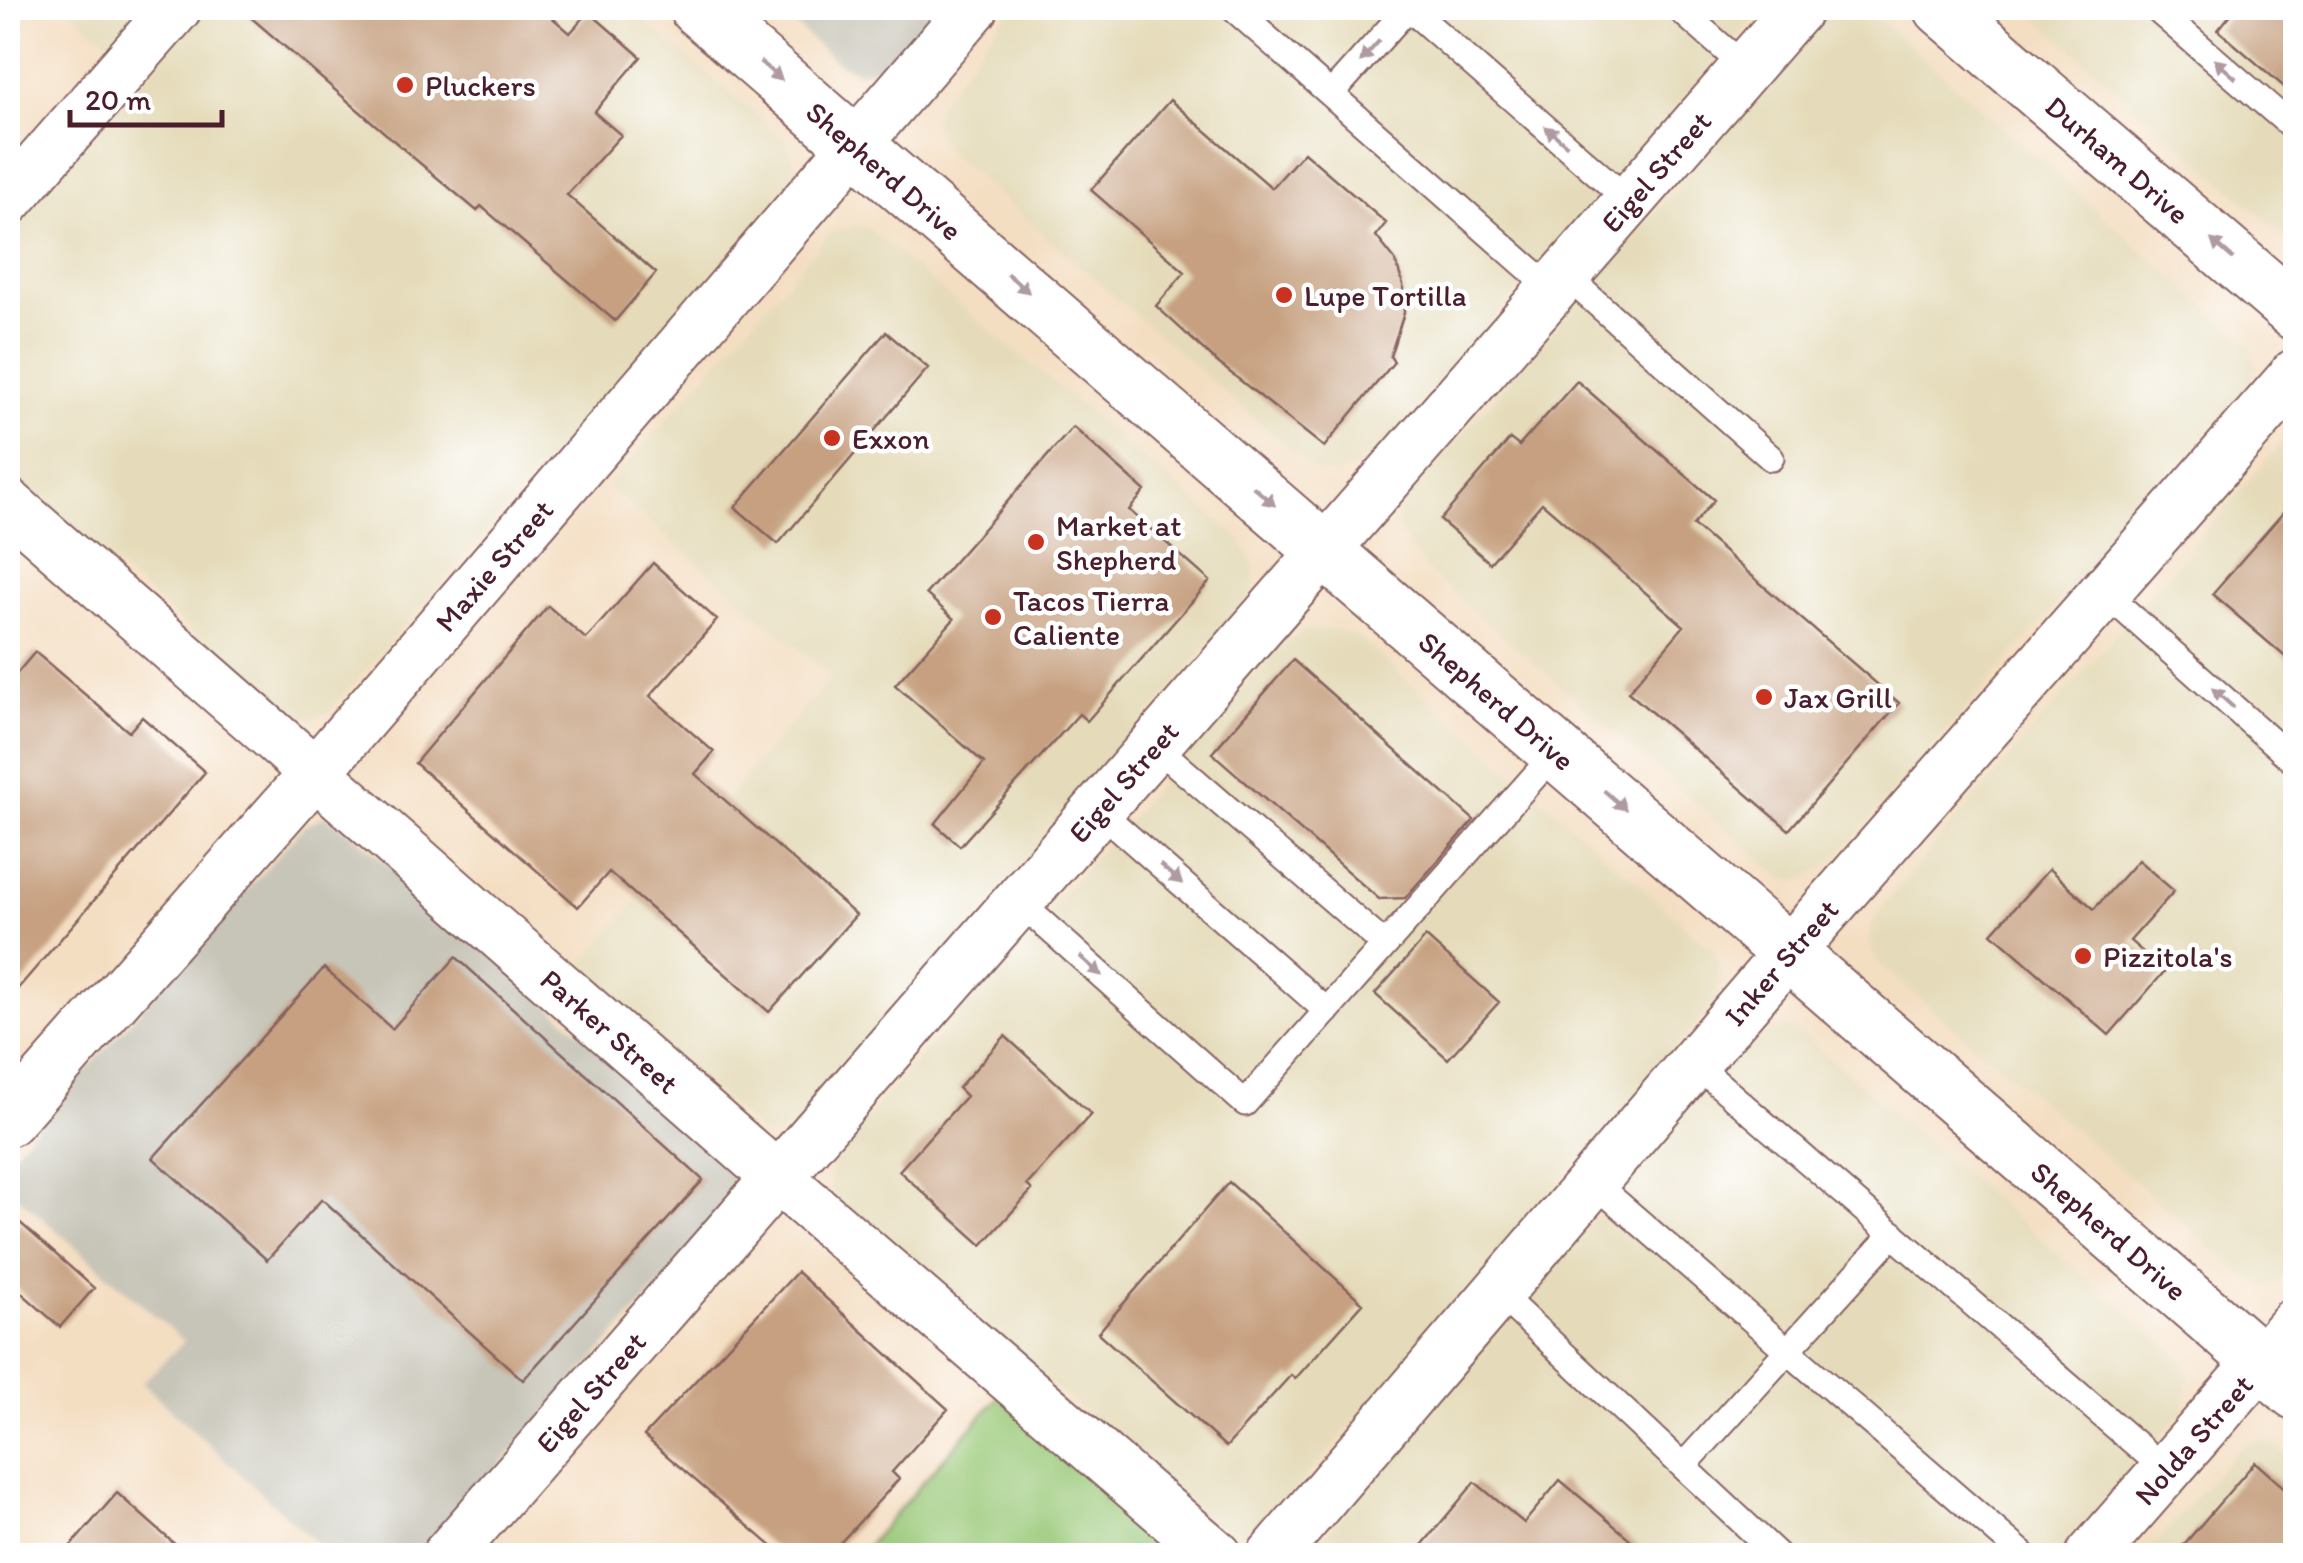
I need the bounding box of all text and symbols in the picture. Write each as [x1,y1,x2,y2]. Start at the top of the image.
one-way arrow [1359,38,1381,63]
one-way arrow [2213,58,2238,80]
one-way arrow [759,60,784,81]
scale bar [70,65,222,127]
place label: Pluckers [425,67,536,104]
marker: Pluckers [394,74,416,96]
text: 20 m [85,81,151,118]
street label: Durham Drive [2038,87,2197,232]
street label: Shepherd Drive [799,93,970,248]
street label: Eigel Street [1593,103,1719,240]
one-way arrow [1544,126,1569,148]
one-way arrow [2209,239,2234,261]
one-way arrow [1005,271,1030,293]
place label: Lupe Tortilla [1304,277,1467,314]
marker: Lupe Tortilla [1273,284,1295,306]
place label: Exxon [852,420,930,457]
marker: Exxon [821,427,843,449]
one-way arrow [1251,484,1276,506]
street label: Maxie Street [426,491,561,639]
place label: Market at Shepherd [1056,507,1182,578]
marker: Market at Shepherd [1025,531,1047,553]
place label: Tacos Tierra Caliente [1013,582,1169,653]
marker: Tacos Tierra Caliente [982,606,1004,628]
street label: Shepherd Drive [1411,623,1583,778]
place label: Jax Grill [1784,679,1892,716]
marker: Jax Grill [1753,686,1775,708]
one-way arrow [2211,687,2236,709]
street label: Eigel Street [1060,713,1186,850]
one-way arrow [1602,789,1627,811]
one-way arrow [1159,862,1183,885]
street label: Inker Street [1716,891,1846,1033]
place label: Pizzitola's [2103,938,2233,975]
marker: Pizzitola's [2072,945,2094,967]
one-way arrow [1078,955,1103,977]
street label: Parker Street [533,961,687,1101]
street label: Shepherd Drive [2024,1153,2195,1308]
street label: Eigel Street [527,1323,653,1460]
street label: Nolda Street [2126,1366,2260,1512]

